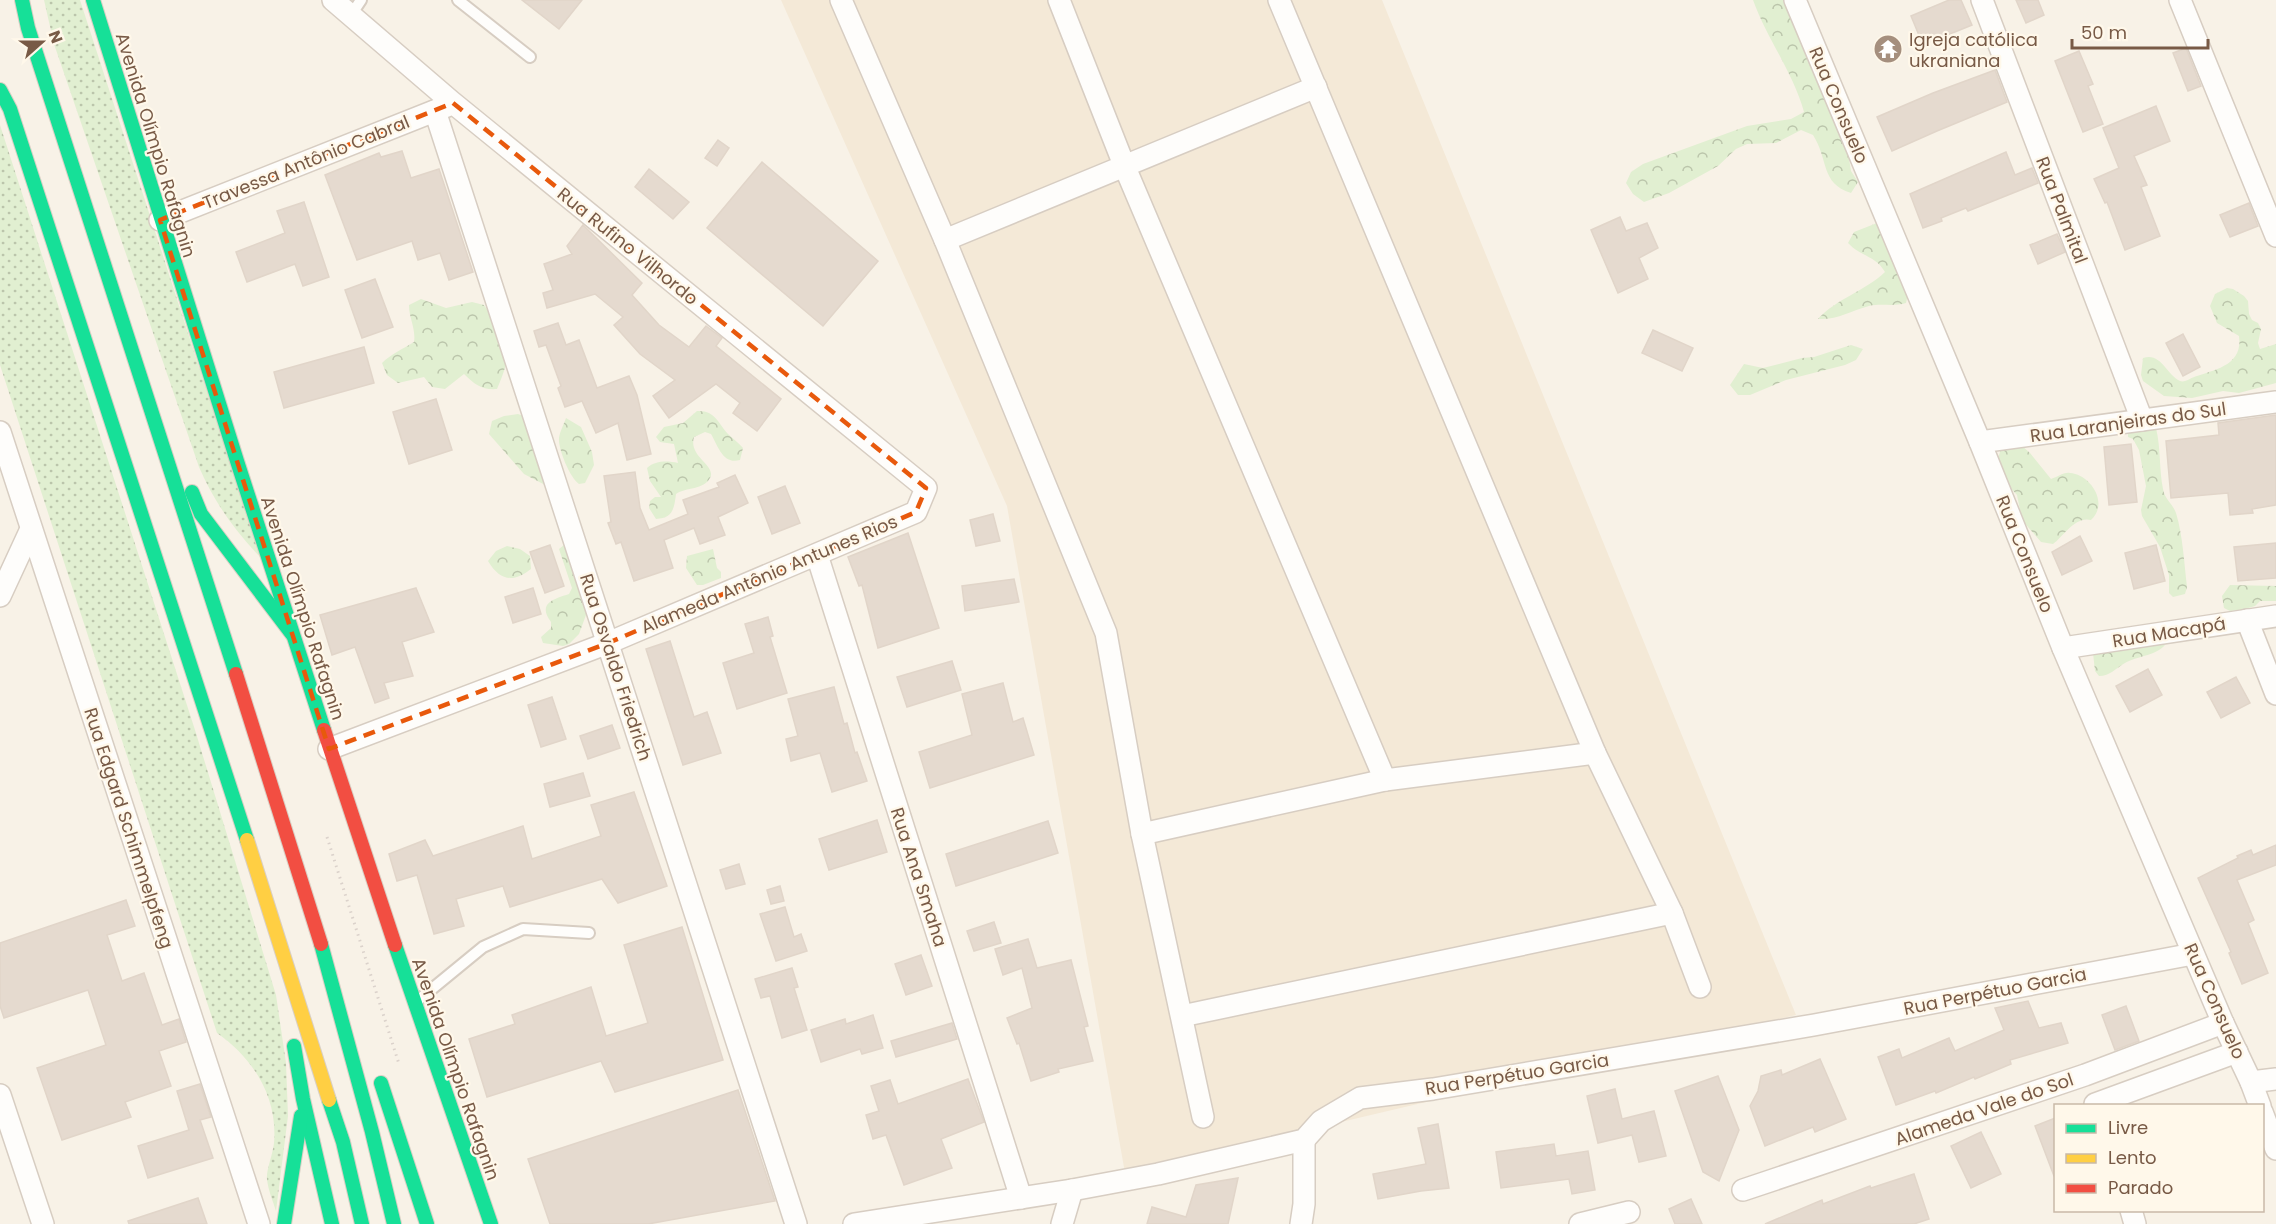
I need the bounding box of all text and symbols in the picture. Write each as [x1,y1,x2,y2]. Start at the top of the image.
north arrow [12,12,72,72]
scale bar [2072,12,2208,50]
text: 50 m [2081,20,2127,45]
text: N [43,27,68,47]
place label: Igreja católica ukraniana [1909,27,2038,73]
street label: Avenida Olímpio Rafagnin [110,30,202,260]
temple icon: Igreja católica ukraniana [1872,33,1904,65]
street label: Rua Consuelo [1803,43,1875,167]
street label: Travessa Antônio Cabral [199,109,413,215]
street label: Rua Palmital [2030,153,2094,267]
street label: Rua Rufino Vilhordo [552,181,704,311]
street label: Rua Laranjeiras do Sul [2028,396,2228,448]
street label: Rua Consuelo [1990,492,2060,616]
street label: Avenida Olímpio Rafagnin [255,493,351,723]
street label: Alameda Antônio Antunes Rios [637,508,901,640]
street label: Rua Osvaldo Friedrich [574,570,658,764]
street label: Rua Macapá [2110,611,2228,653]
street label: Rua Edgard Schimmelpfeng [78,704,180,952]
street label: Rua Ana Smaha [885,804,953,950]
street label: Rua Consuelo [2178,939,2252,1063]
street label: Avenida Olímpio Rafagnin [406,954,506,1184]
street label: Rua Perpétuo Garcia [1901,961,2089,1021]
street label: Rua Perpétuo Garcia [1423,1047,1611,1101]
street label: Alameda Vale do Sol [1891,1067,2077,1151]
legend [2054,1104,2264,1212]
text: Livre [2108,1115,2148,1140]
text: Lento [2108,1145,2157,1170]
text: Parado [2108,1175,2173,1200]

